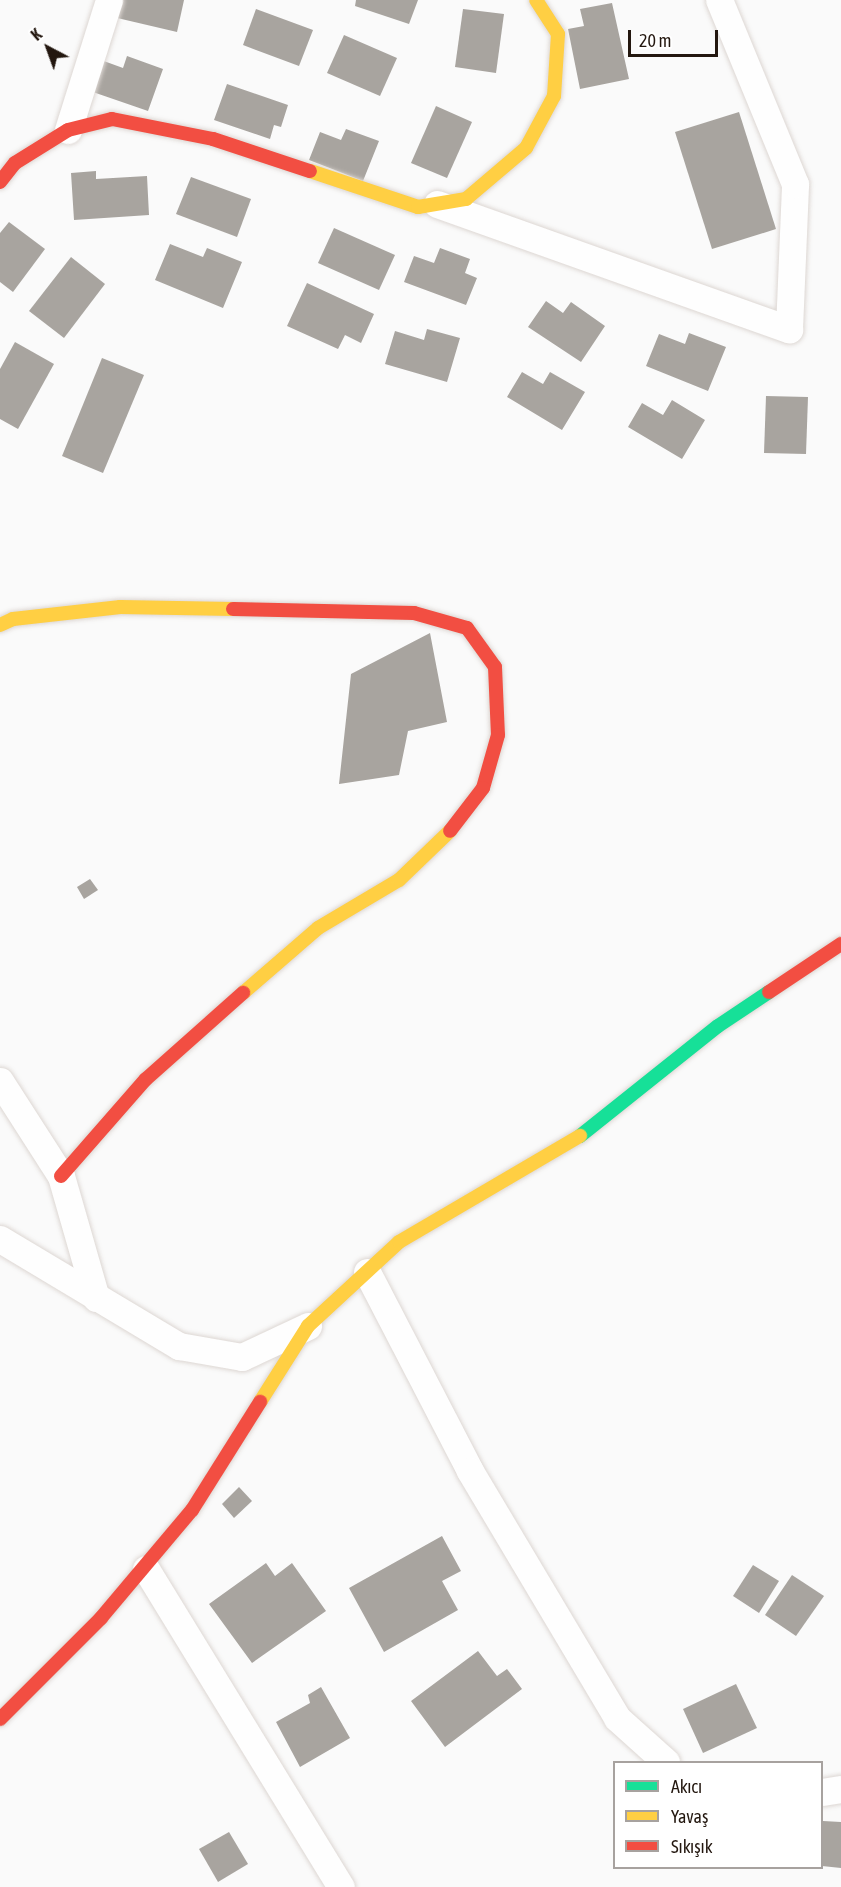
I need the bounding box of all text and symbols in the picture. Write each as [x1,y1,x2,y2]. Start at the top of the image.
north arrow [18,18,78,78]
scale bar [631,18,721,56]
text: K [27,25,45,44]
text: 20 m [639,30,671,51]
legend [613,1761,823,1869]
text: Akıcı [671,1776,702,1797]
text: Yavaş [671,1806,708,1827]
text: Sıkışık [671,1836,713,1857]

